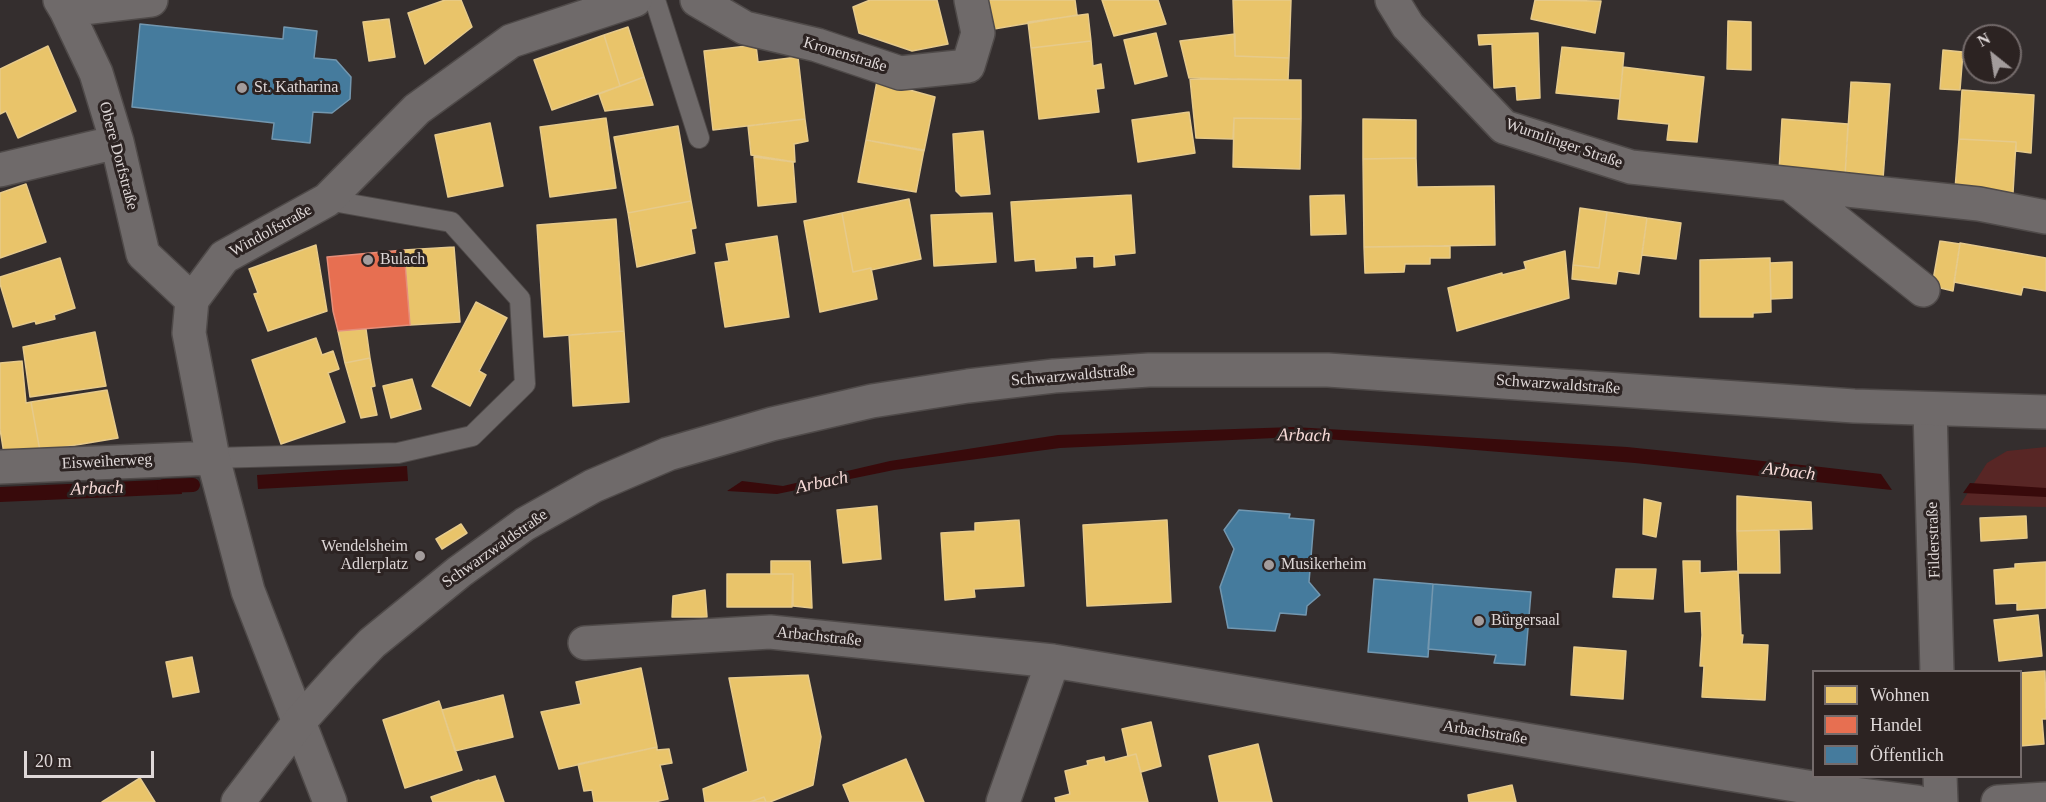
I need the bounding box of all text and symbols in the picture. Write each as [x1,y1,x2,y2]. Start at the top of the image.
north arrow [1962,24,2022,84]
text: N [1974,29,1993,50]
street label: Kronenstraße [801,33,889,77]
place label: St. Katharina [254,78,338,98]
marker: St. Katharina [235,81,249,95]
street label: Obere Dorfstraße [94,100,142,212]
street label: Wurmlinger Straße [1503,115,1625,173]
street label: Windolfstraße [227,201,315,261]
place label: Bulach [380,250,425,270]
marker: Bulach [361,253,375,267]
street label: Schwarzwaldstraße [1010,361,1136,391]
street label: Schwarzwaldstraße [1495,371,1621,399]
water label: Arbach [1277,425,1331,447]
street label: Eisweiherweg [61,450,153,474]
water label: Arbach [1761,458,1817,486]
water label: Arbach [794,467,850,499]
water label: Arbach [70,477,124,501]
street label: Filderstraße [1923,501,1945,579]
street label: Schwarzwaldstraße [439,505,551,593]
place label: Wendelsheim Adlerplatz [321,537,408,575]
marker: Wendelsheim Adlerplatz [413,549,427,563]
place label: Musikerheim [1281,555,1366,575]
marker: Musikerheim [1262,558,1276,572]
place label: Bürgersaal [1491,611,1560,631]
marker: Bürgersaal [1472,614,1486,628]
street label: Arbachstraße [776,623,862,651]
legend [1812,670,2022,778]
text: Wohnen [1870,685,1930,705]
text: Handel [1870,715,1922,735]
street label: Arbachstraße [1441,717,1529,749]
scale bar [27,739,158,777]
text: Öffentlich [1870,745,1944,765]
text: 20 m [35,751,72,771]

